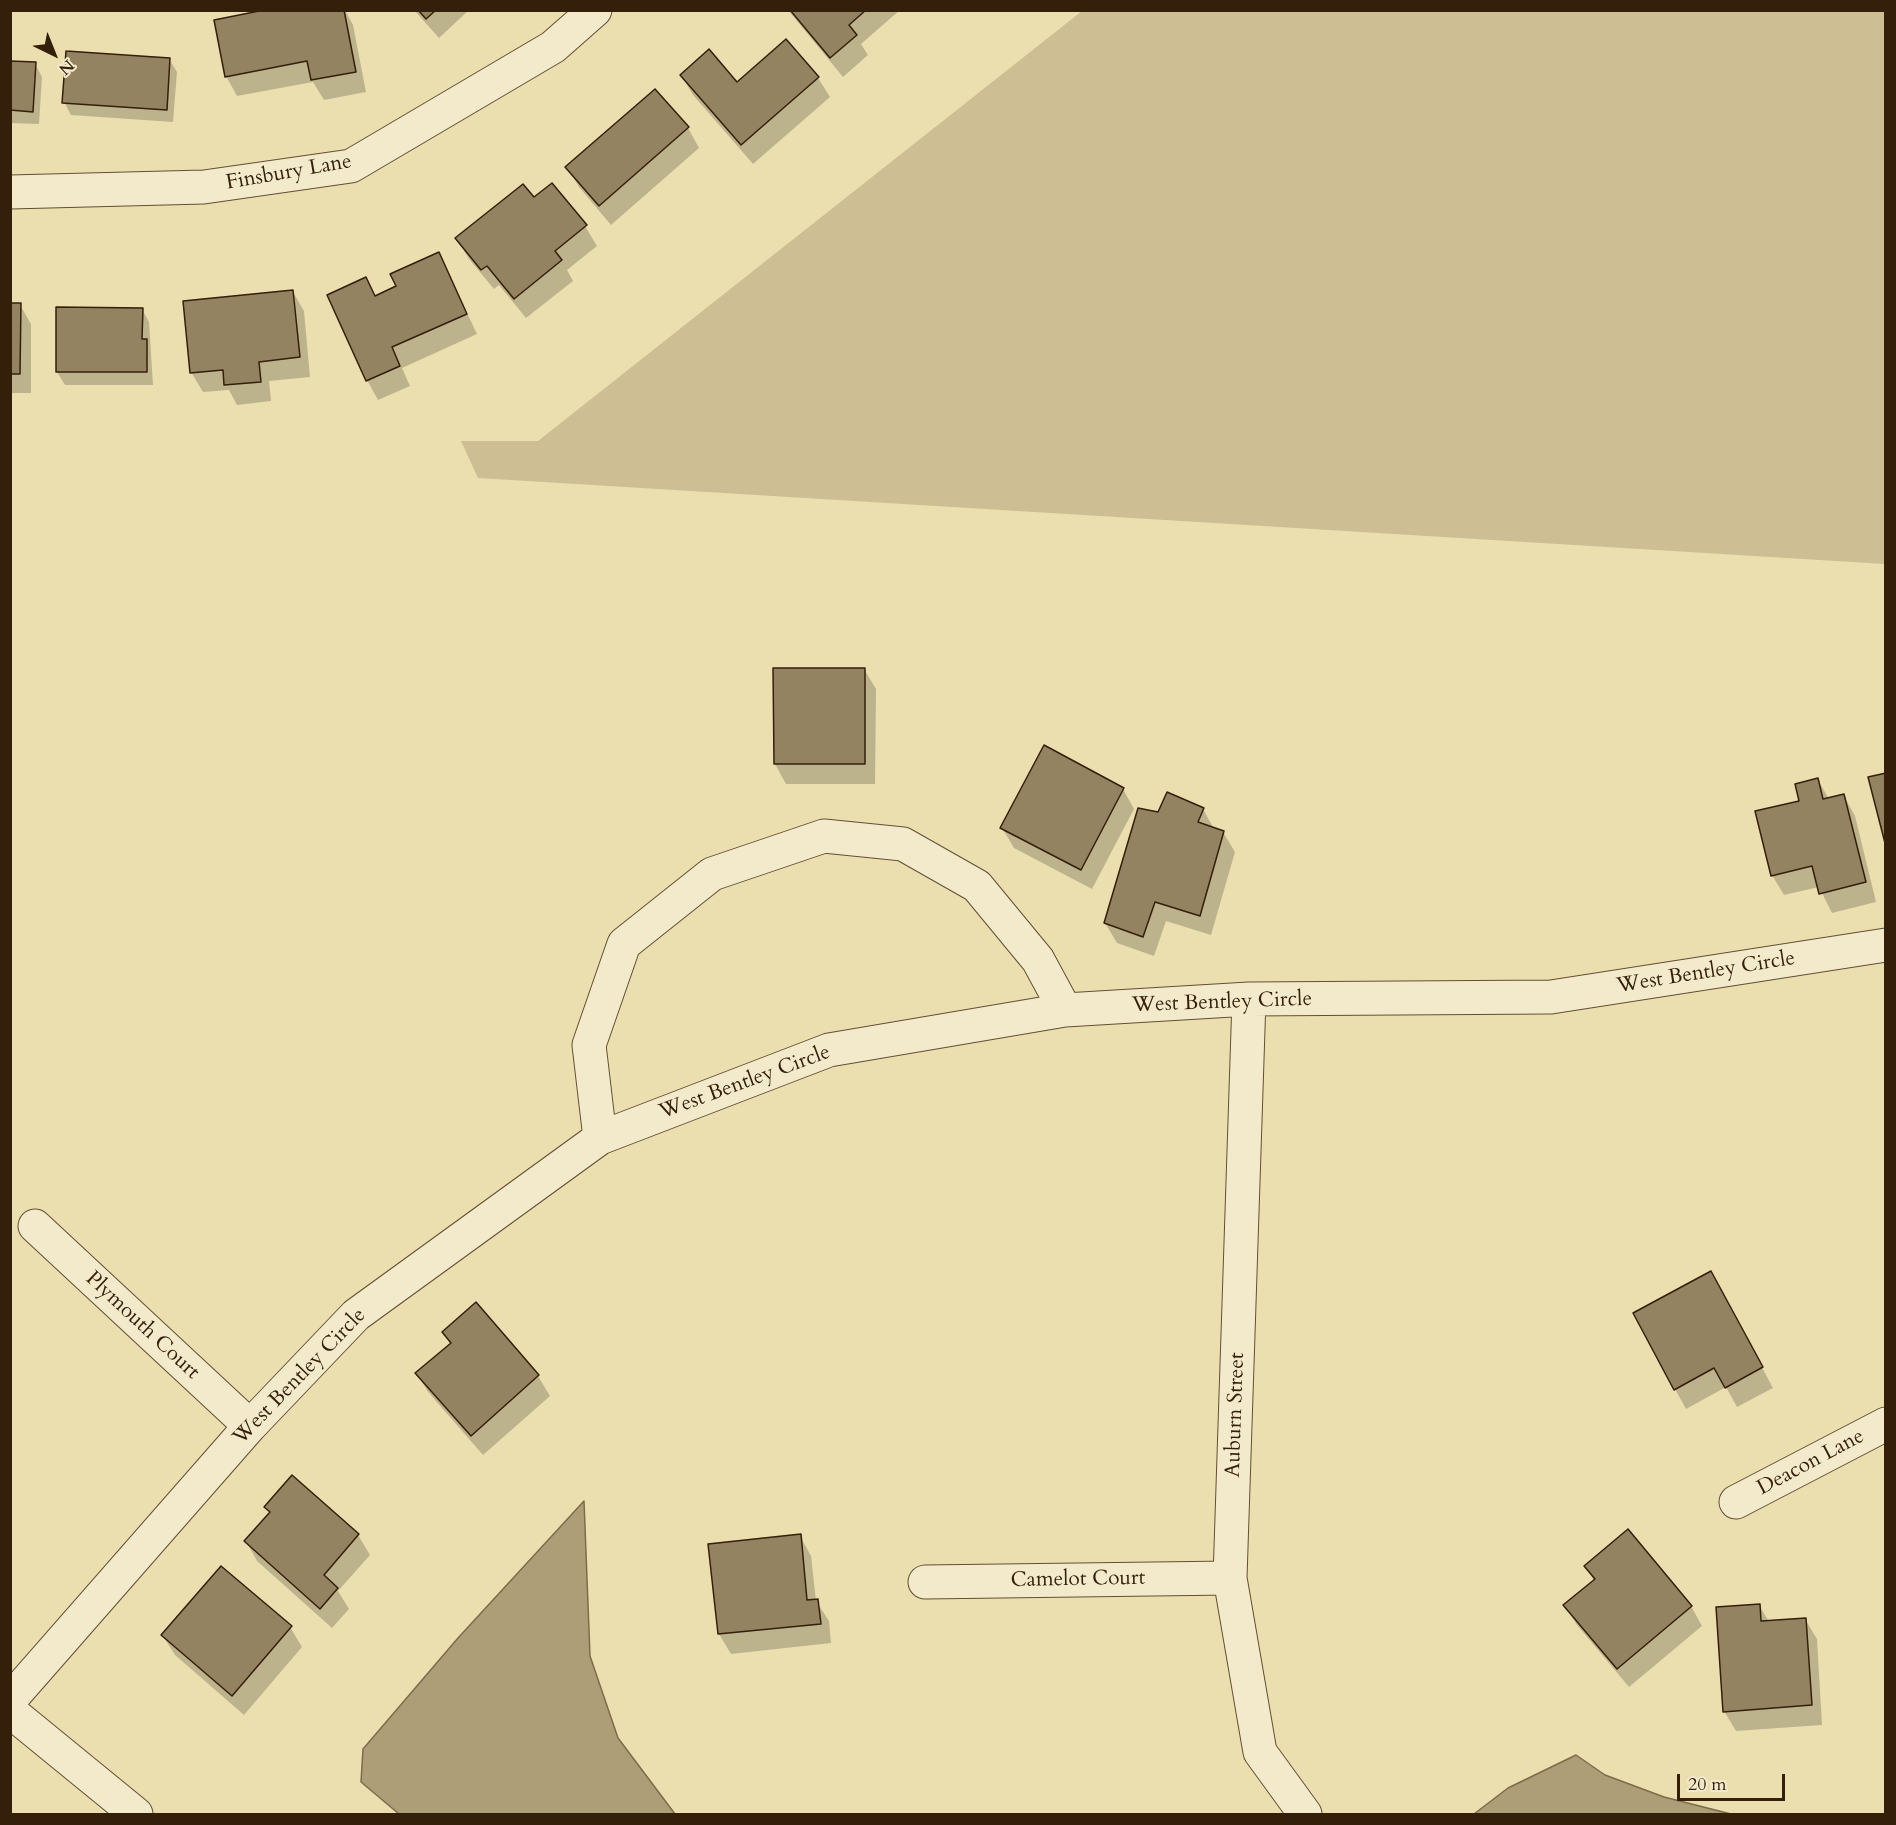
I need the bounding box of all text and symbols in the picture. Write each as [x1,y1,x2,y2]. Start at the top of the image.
north arrow [24,24,84,84]
text: N [54,54,79,80]
street label: Finsbury Lane [224,150,354,196]
street label: West Bentley Circle [1615,946,1797,1000]
street label: West Bentley Circle [1132,987,1312,1019]
street label: West Bentley Circle [656,1040,834,1126]
street label: Plymouth Court [80,1267,204,1385]
street label: West Bentley Circle [228,1303,372,1451]
street label: Auburn Street [1221,1352,1251,1478]
street label: Deacon Lane [1753,1424,1869,1502]
street label: Camelot Court [1010,1566,1146,1594]
scale bar [1680,1762,1788,1800]
text: 20 m [1688,1772,1727,1797]

